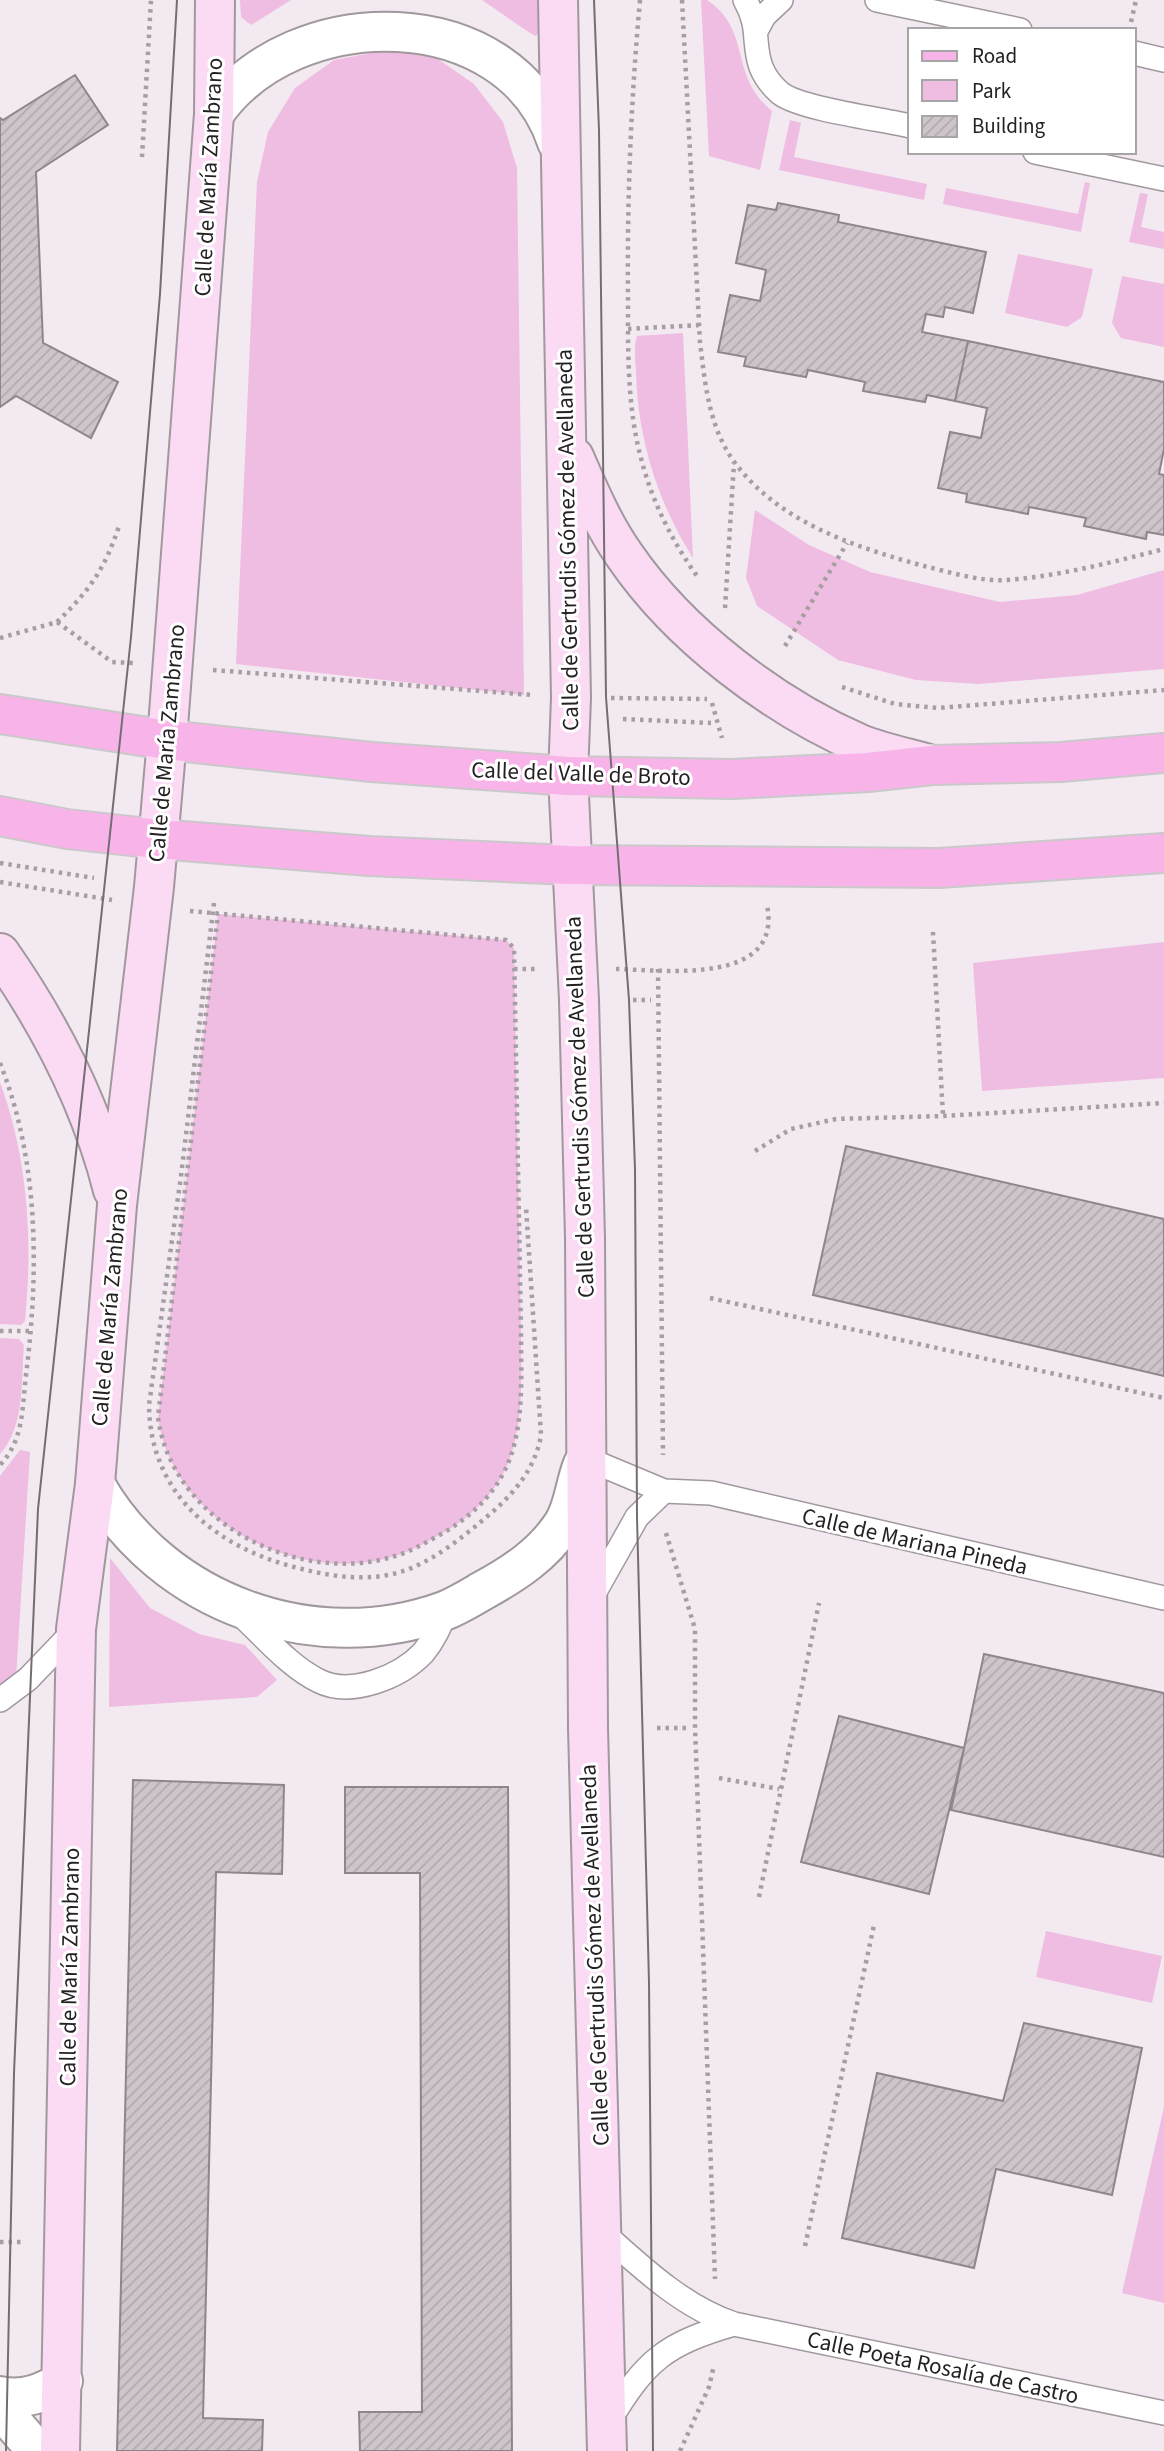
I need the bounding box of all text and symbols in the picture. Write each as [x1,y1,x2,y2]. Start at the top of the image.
legend [908,28,1136,154]
text: Road [972,41,1017,71]
street label: Calle de María Zambrano [186,57,231,297]
text: Park [972,76,1012,106]
text: Building [972,111,1046,141]
street label: Calle de Gertrudis Gómez de Avellaneda [548,349,587,731]
street label: Calle de María Zambrano [140,623,193,863]
street label: Calle del Valle de Broto [471,753,691,794]
street label: Calle de Gertrudis Gómez de Avellaneda [556,915,603,1298]
street label: Calle de María Zambrano [83,1187,136,1427]
street label: Calle de Mariana Pineda [799,1499,1031,1583]
street label: Calle de Gertrudis Gómez de Avellaneda [571,1763,618,2146]
street label: Calle de María Zambrano [51,1847,88,2087]
street label: Calle Poeta Rosalía de Castro [804,2323,1082,2412]

